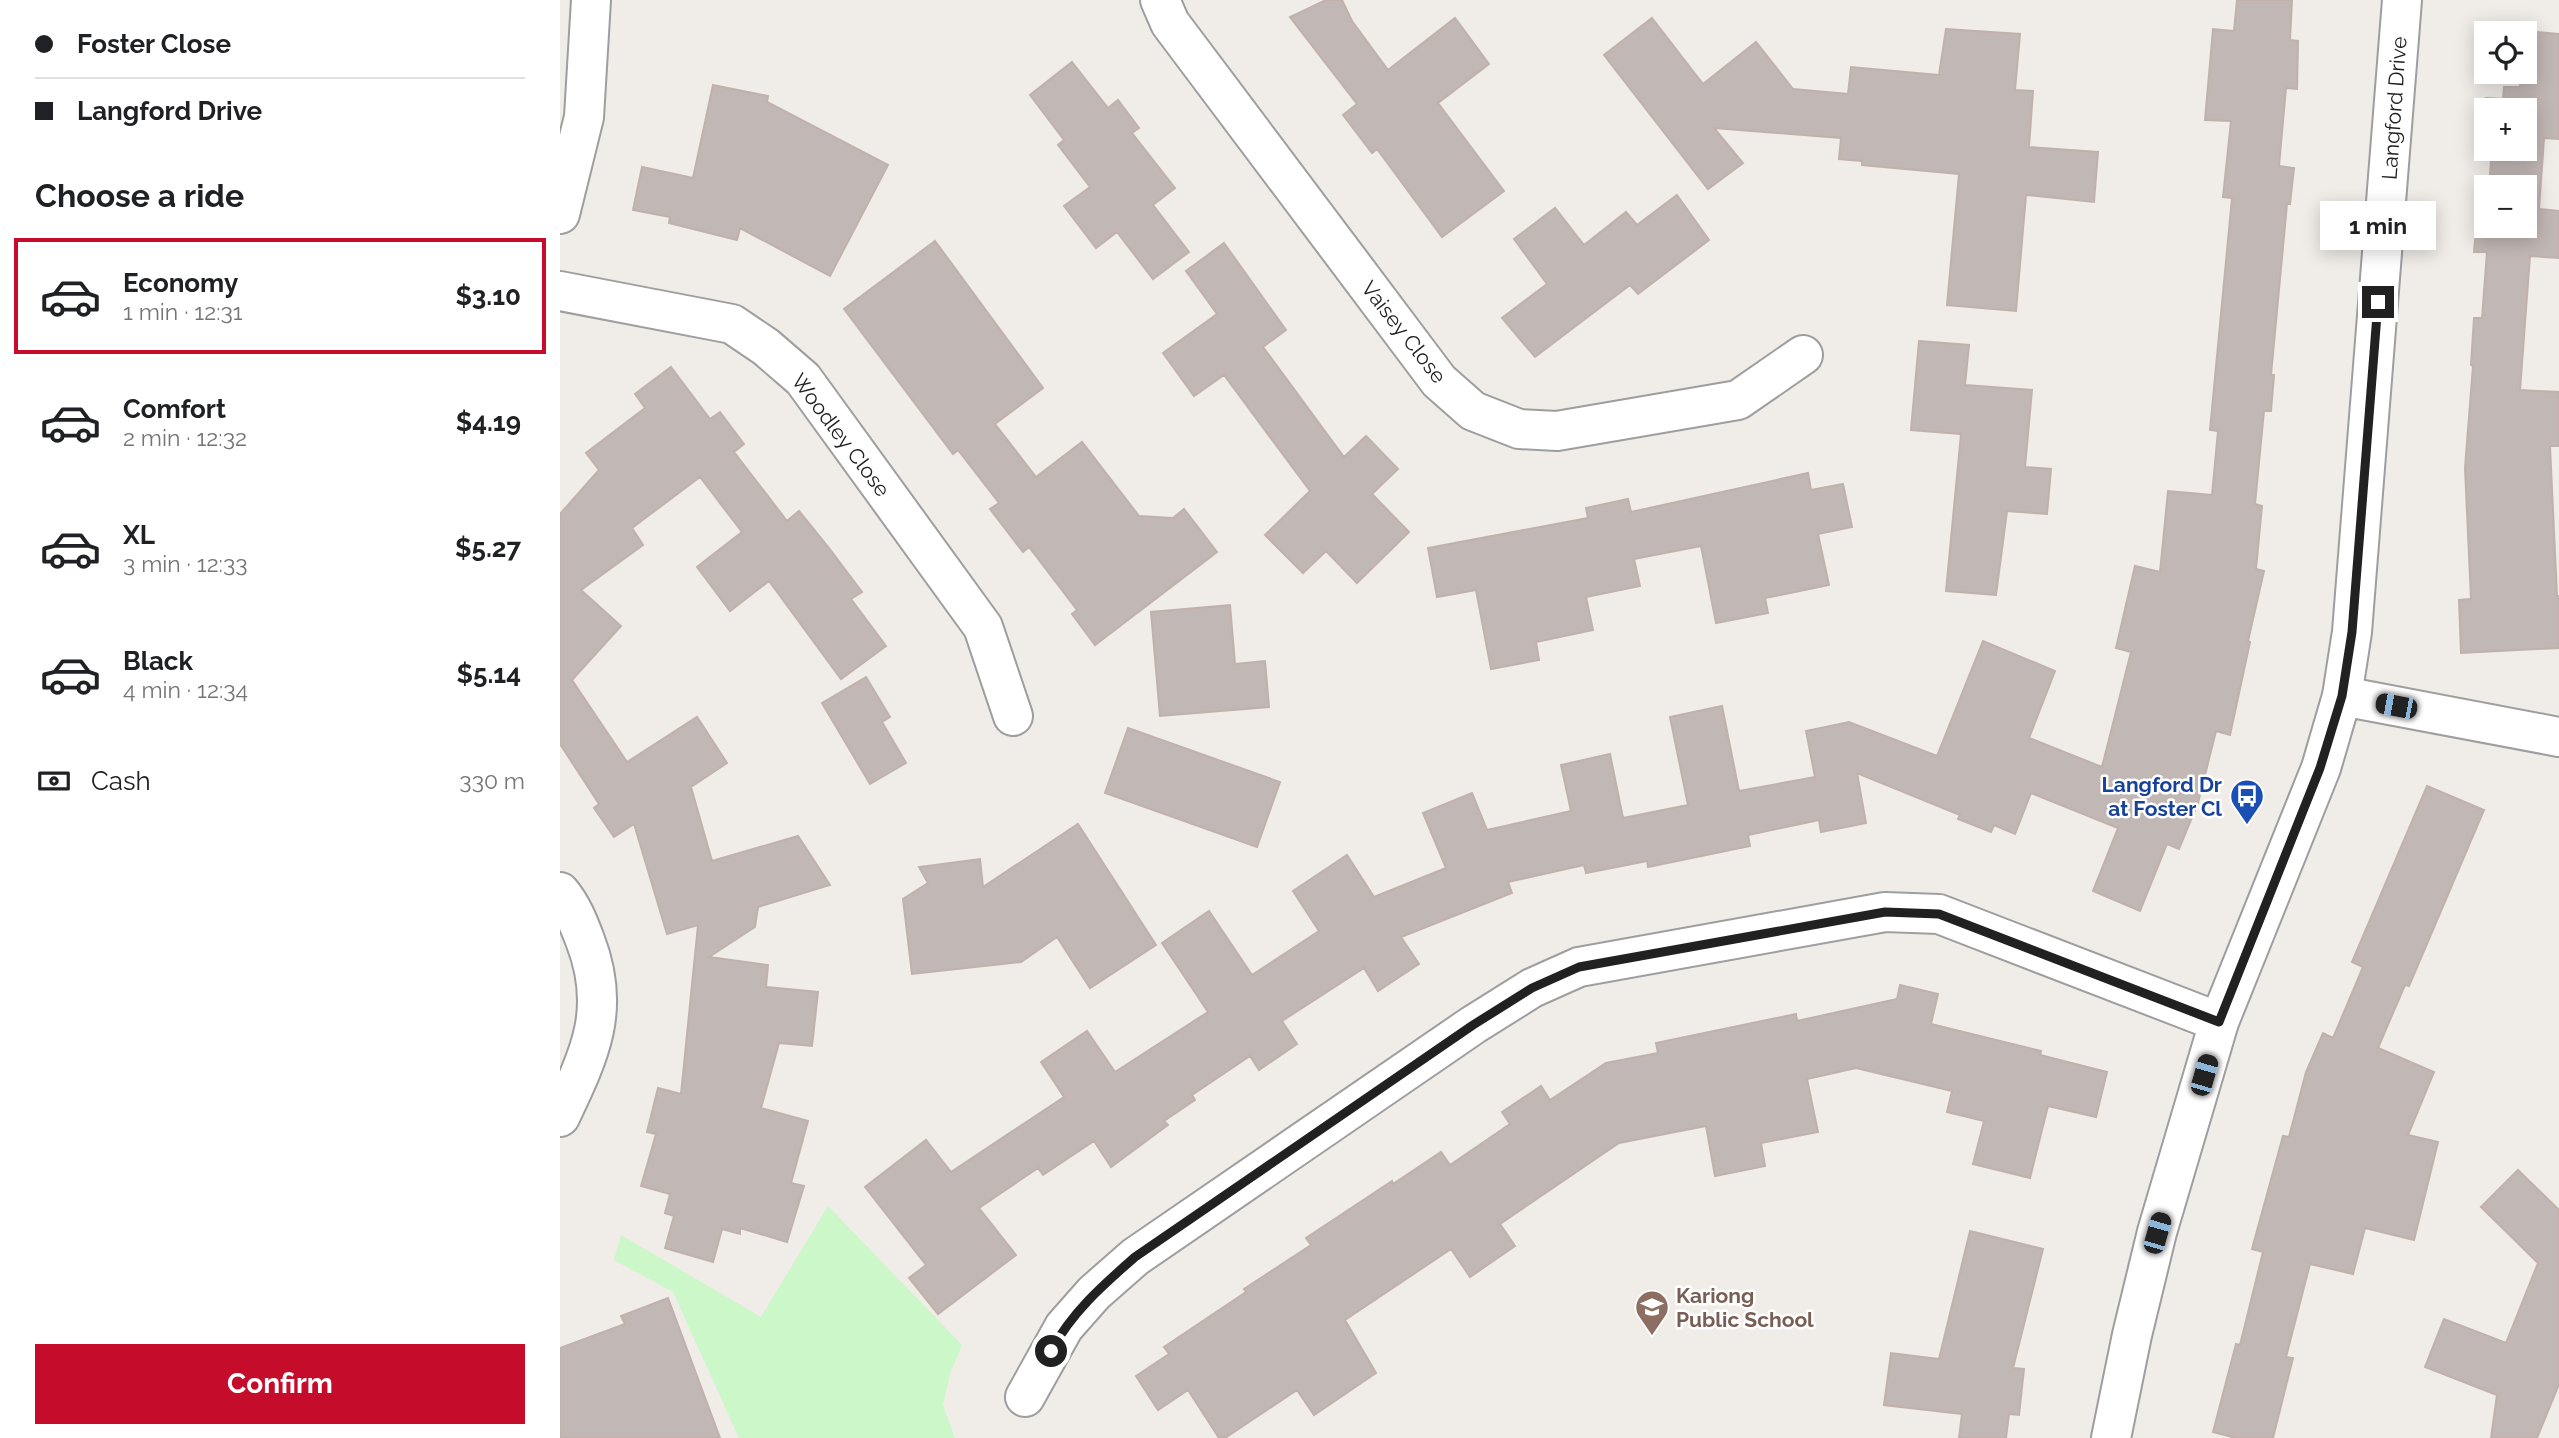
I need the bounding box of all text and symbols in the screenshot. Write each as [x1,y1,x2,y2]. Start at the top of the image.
map controls [2474,21,2537,238]
button: locate [2474,21,2537,84]
text: Foster Close [77,29,231,59]
street label: Langford Drive [2377,35,2411,181]
text: Langford Drive [77,96,262,126]
button: + [2474,98,2537,161]
button: − [2474,175,2537,238]
text: Choose a ride [35,177,244,214]
callout: 1 min [2320,201,2436,250]
text: 1 min [2349,212,2407,239]
icon: car [39,265,102,328]
text: Economy [123,268,238,298]
street label: Vaisey Close [1356,276,1452,388]
text: $3.10 [455,281,521,311]
route end [2362,286,2394,318]
text: 1 min · 12:31 [123,298,243,325]
street label: Woodley Close [787,369,895,501]
icon: car [39,391,102,454]
text: Comfort [123,394,226,424]
text: $4.19 [456,407,521,437]
text: 2 min · 12:32 [123,424,247,451]
icon: car [39,517,102,580]
text: XL [123,520,155,550]
text: $5.27 [455,533,521,563]
text: 3 min · 12:33 [123,550,248,577]
icon: car [39,643,102,706]
text: Black [123,646,193,676]
text: $5.14 [457,659,521,689]
text: 4 min · 12:34 [123,676,248,703]
car [2374,692,2419,720]
icon: cash [35,762,73,800]
text: Cash [91,766,151,796]
text: 330 m [459,767,525,794]
place label: Langford Dr at Foster Cl [2102,772,2222,821]
bus stop icon: Langford Dr at Foster Cl [2228,777,2266,826]
car [2189,1052,2220,1098]
car [2142,1210,2173,1256]
place label: Kariong Public School [1676,1283,1814,1332]
school or university icon: Kariong Public School [1633,1288,1671,1337]
route start [1035,1335,1067,1367]
button: Confirm [35,1344,525,1424]

